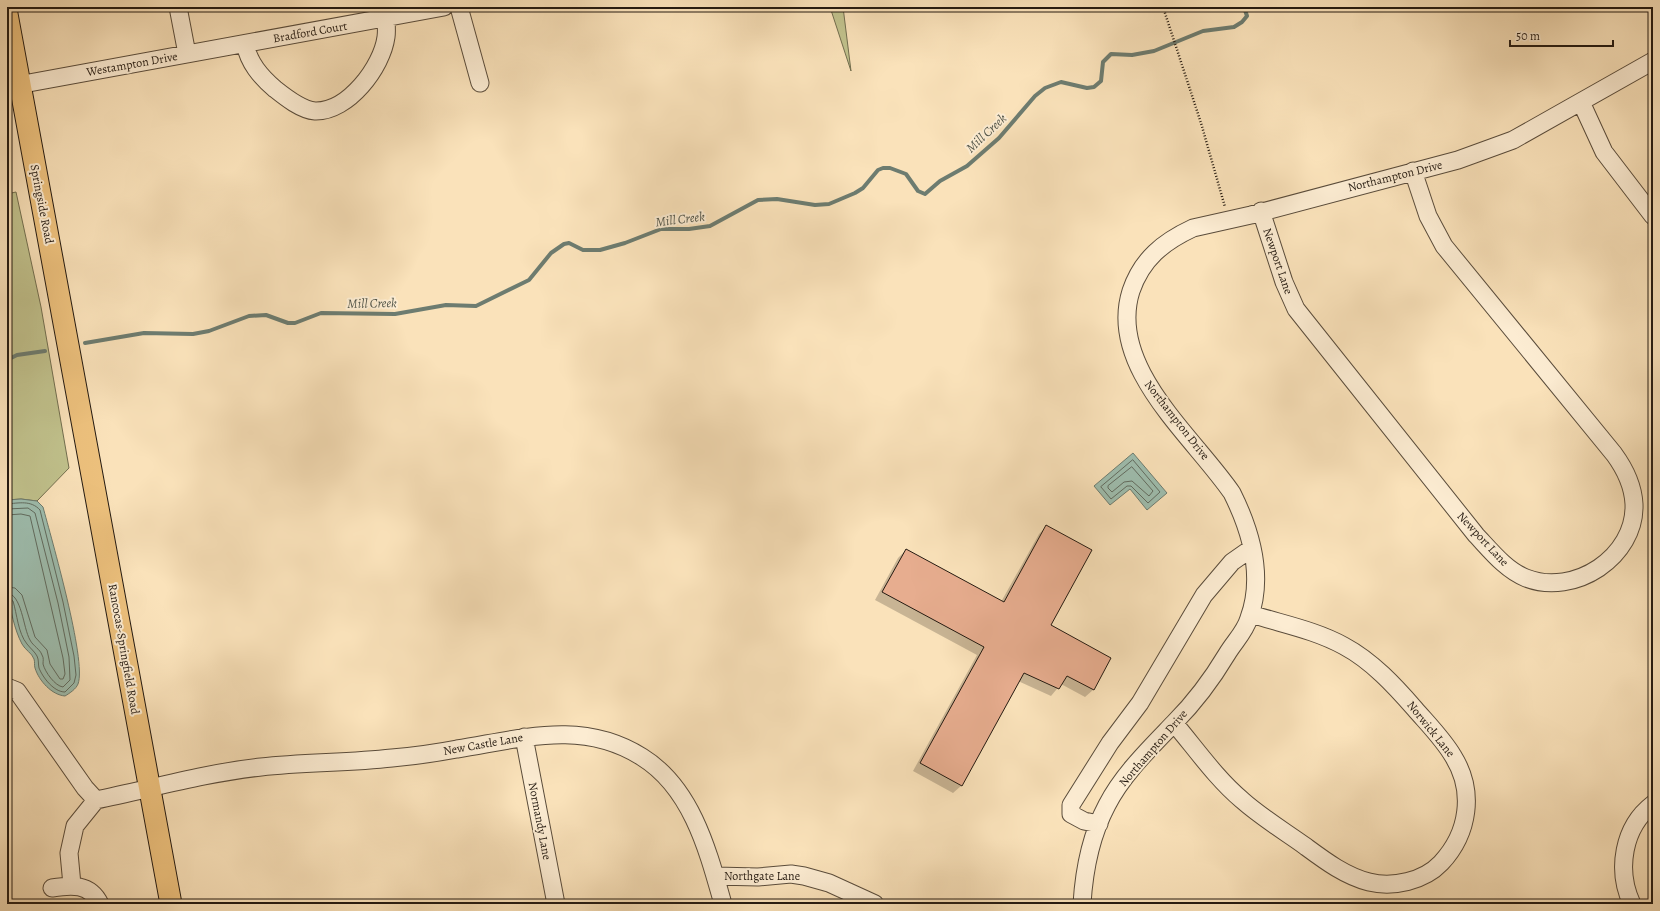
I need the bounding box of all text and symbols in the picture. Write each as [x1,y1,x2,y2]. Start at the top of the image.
street label: Bradford Court [272,18,348,46]
scale bar [1510,22,1613,48]
text: 50 m [1516,28,1540,44]
street label: Westampton Drive [84,48,179,80]
water label: Mill Creek [962,110,1010,156]
street label: Northampton Drive [1346,156,1444,196]
street label: Springside Road [26,163,58,246]
water label: Mill Creek [654,208,706,230]
street label: Newport Lane [1259,226,1297,296]
water label: Mill Creek [347,294,397,312]
street label: Northampton Drive [1141,377,1213,463]
street label: Newport Lane [1454,508,1512,570]
street label: Rancocas-Springfield Road [105,582,143,716]
street label: Norwick Lane [1403,698,1459,760]
street label: Northampton Drive [1115,706,1191,790]
street label: New Castle Lane [442,729,524,759]
street label: Normandy Lane [525,781,555,861]
street label: Northgate Lane [724,868,800,884]

